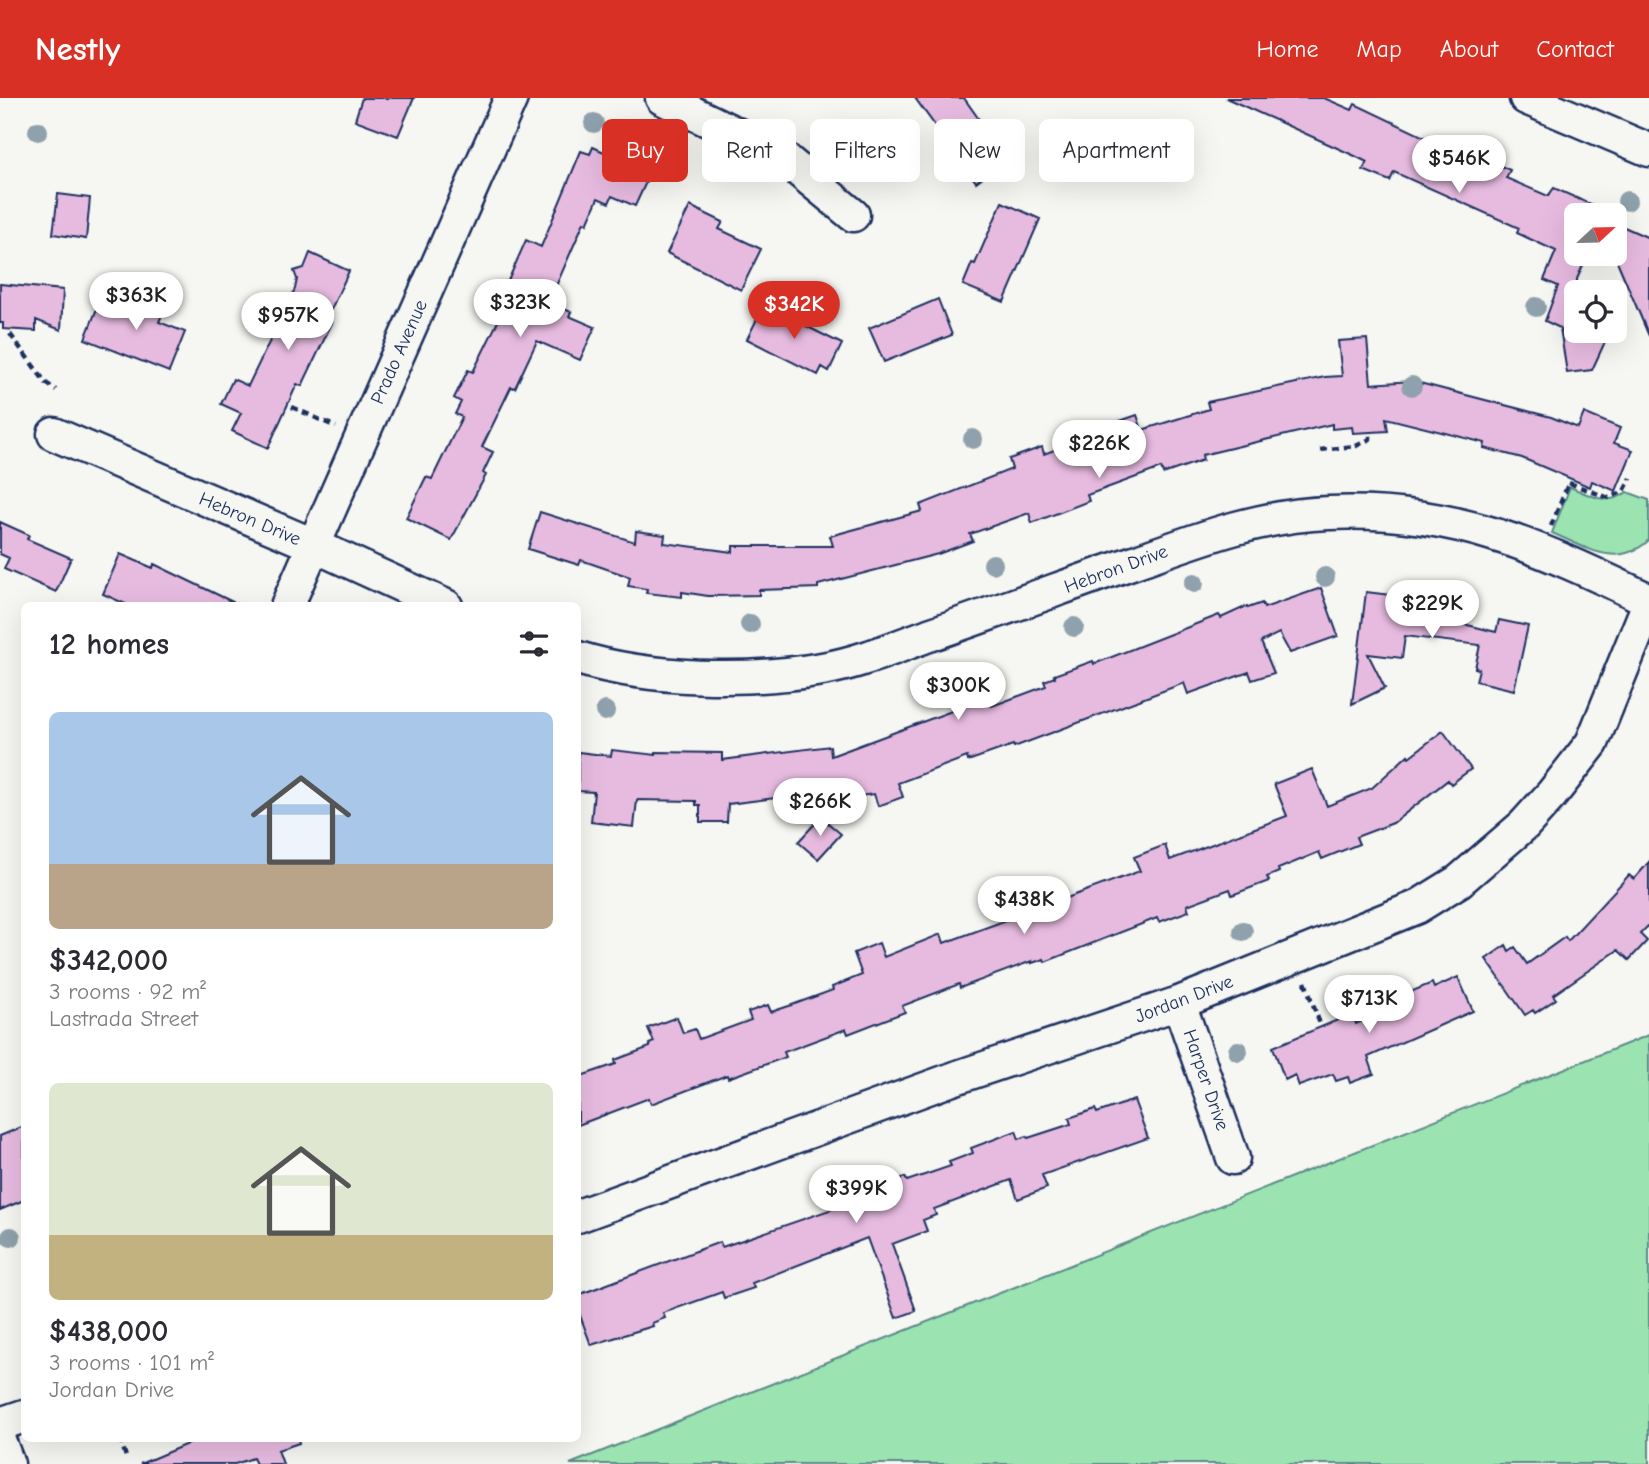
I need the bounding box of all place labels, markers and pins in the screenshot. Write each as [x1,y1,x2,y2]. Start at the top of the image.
pin: $546K [1410,136,1508,195]
pin: $363K [87,272,185,332]
pin: $323K [471,280,569,339]
pin: $342K [745,282,843,341]
pin: $957K [239,292,337,352]
pin: $226K [1050,420,1148,480]
pin: $229K [1383,580,1481,640]
pin: $300K [909,662,1007,722]
pin: $266K [771,778,869,838]
pin: $438K [975,876,1073,936]
pin: $713K [1320,976,1418,1035]
pin: $399K [807,1166,905,1225]

